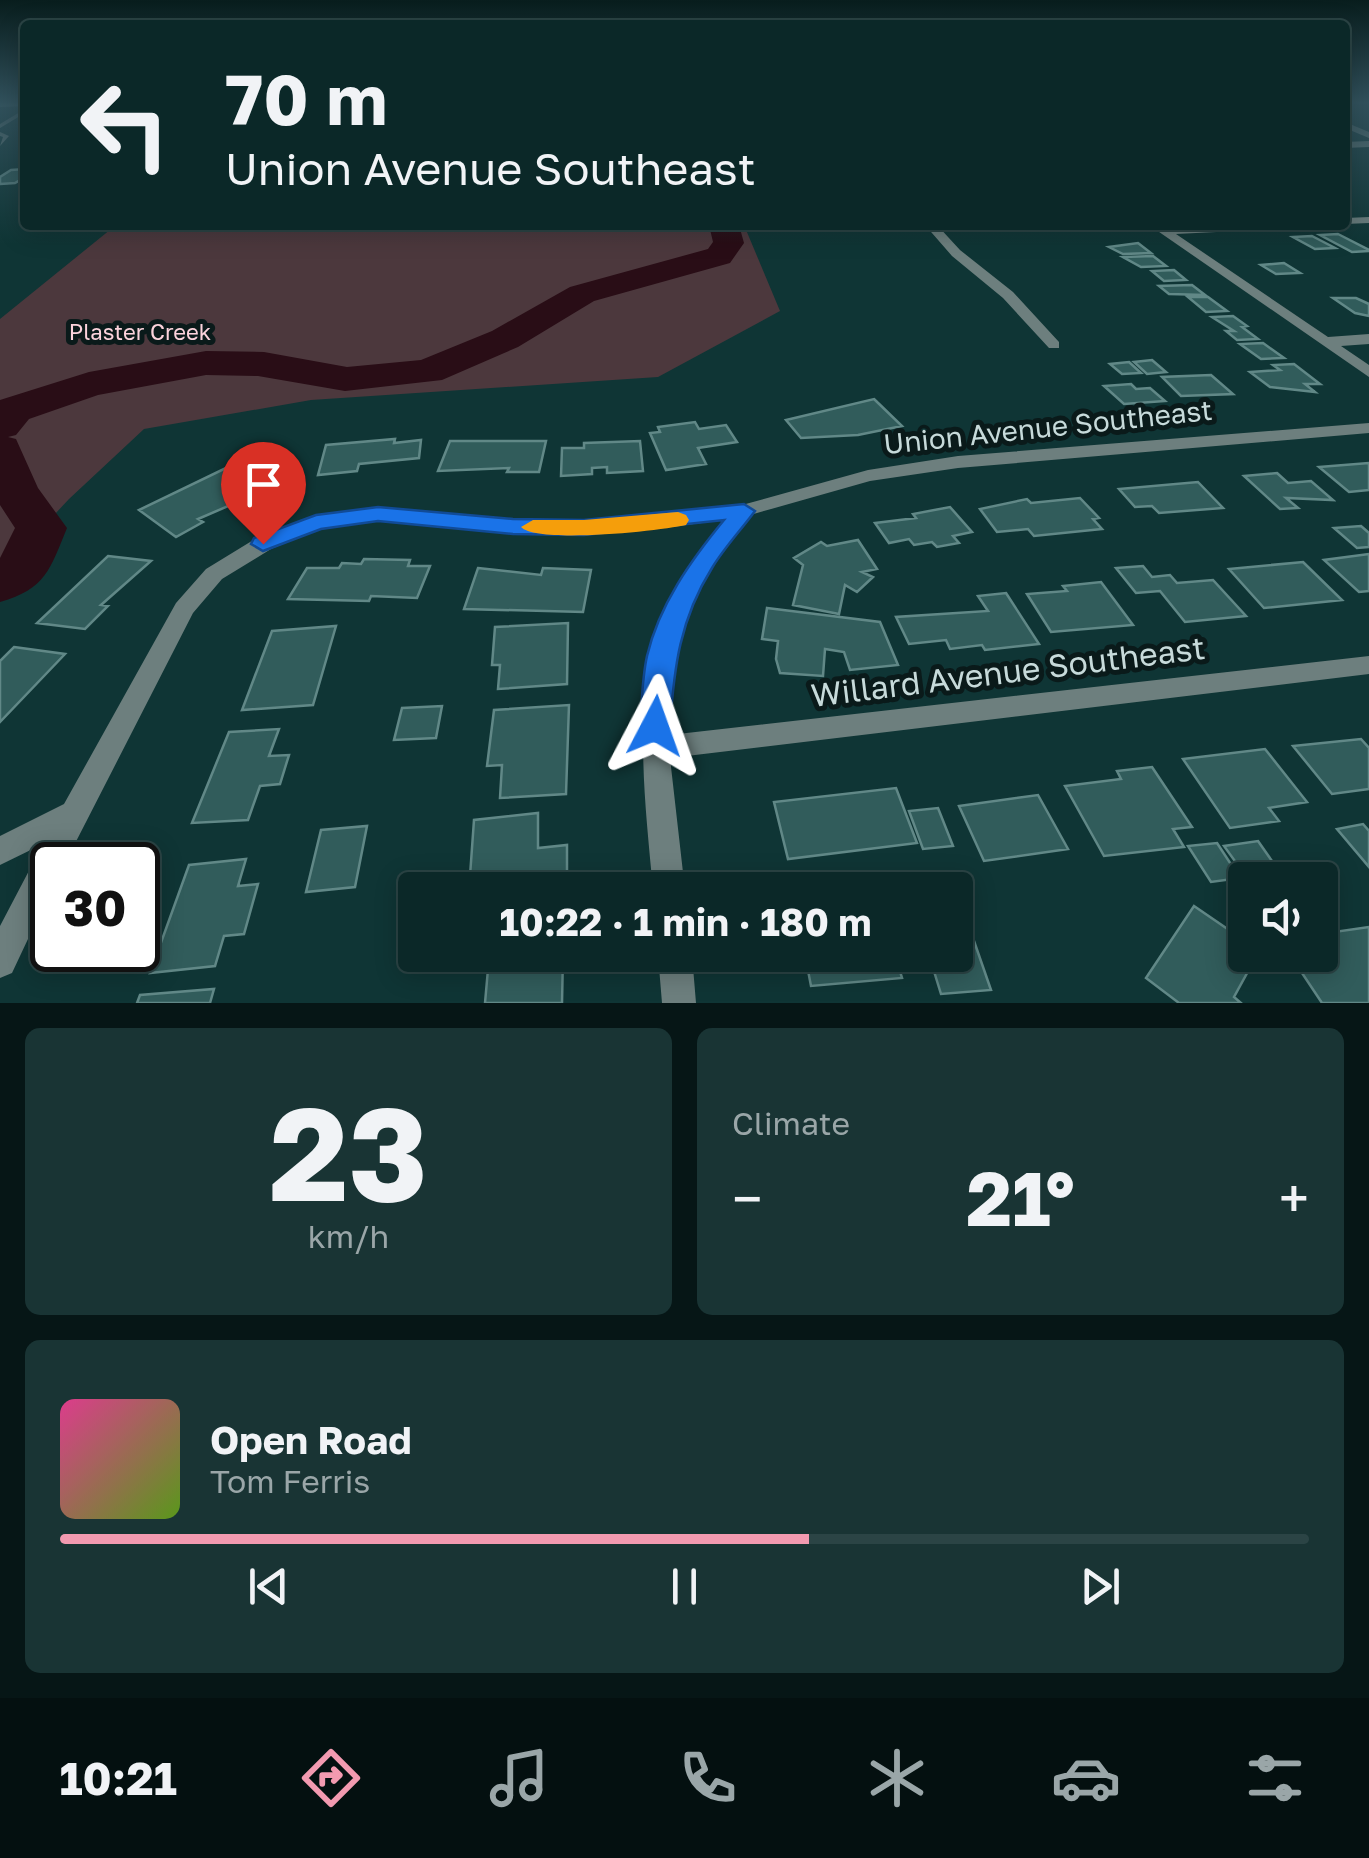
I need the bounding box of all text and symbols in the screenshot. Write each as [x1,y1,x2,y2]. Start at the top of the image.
text: 70 m [225,56,387,140]
icon: left [60,60,190,190]
text: Union Avenue Southeast [225,141,756,195]
park label: Plaster Creek [69,318,211,345]
street label: Union Avenue Southeast [882,393,1214,460]
pin [221,442,306,545]
icon: arrive [236,457,291,512]
street label: Willard Avenue Southeast [809,628,1207,714]
position arrow [603,674,707,778]
speed limit sign: 30 [30,842,160,972]
map controls [1228,862,1338,972]
button: sound [1228,862,1338,972]
text: 10:22 · 1 min · 180 m [499,899,872,944]
text: 23 [269,1074,428,1230]
text: Climate [732,1104,850,1142]
text: 21° [966,1152,1075,1243]
text: − [732,1165,762,1231]
text: + [1279,1165,1309,1231]
text: km/h [308,1217,389,1255]
text: Open Road [210,1417,412,1462]
text: Tom Ferris [210,1462,370,1500]
icon: previous [241,1559,296,1614]
icon: pause [657,1559,712,1614]
icon: next [1073,1559,1128,1614]
icon: directions [296,1743,366,1813]
icon: music [484,1743,554,1813]
icon: phone [673,1743,743,1813]
icon: climate [862,1743,932,1813]
icon: car [1051,1743,1121,1813]
icon: filters [1240,1743,1310,1813]
text: 10:21 [59,1751,177,1805]

